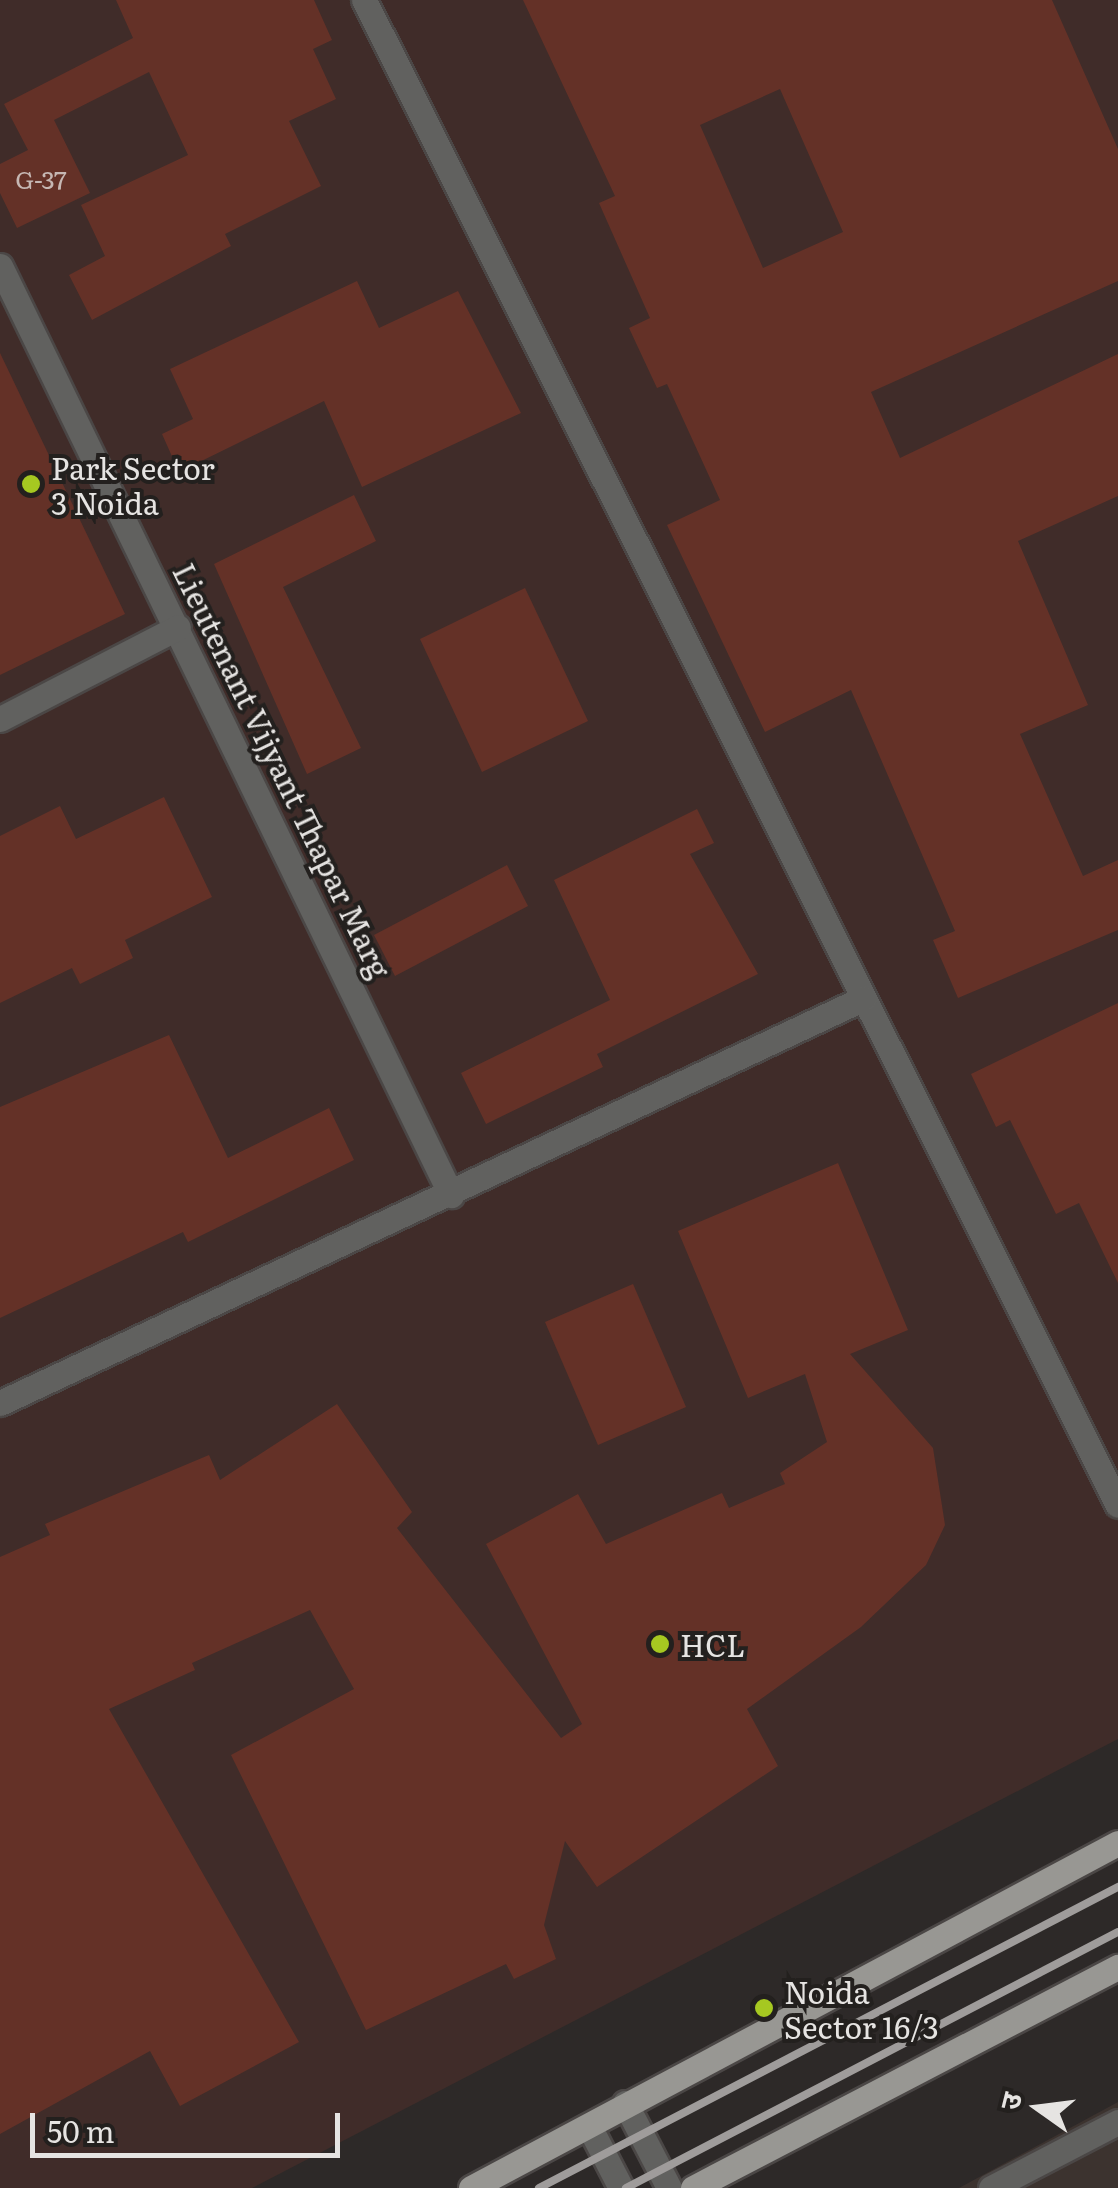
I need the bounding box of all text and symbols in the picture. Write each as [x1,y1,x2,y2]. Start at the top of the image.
house number: G-37 [15,164,67,194]
place label: Park Sector 3 Noida [51,449,215,520]
marker: Park Sector 3 Noida [20,473,42,495]
street label: Lieutenant Vijyant Thapar Marg [167,557,399,983]
place label: HCL [680,1626,745,1662]
marker: HCL [649,1633,671,1655]
place label: Noida Sector 16/3 [784,1973,939,2044]
marker: Noida Sector 16/3 [753,1997,775,2019]
north arrow [988,2058,1088,2158]
text: उ [987,2088,1031,2114]
scale bar [35,2093,345,2155]
text: 50 m [47,2108,115,2152]

